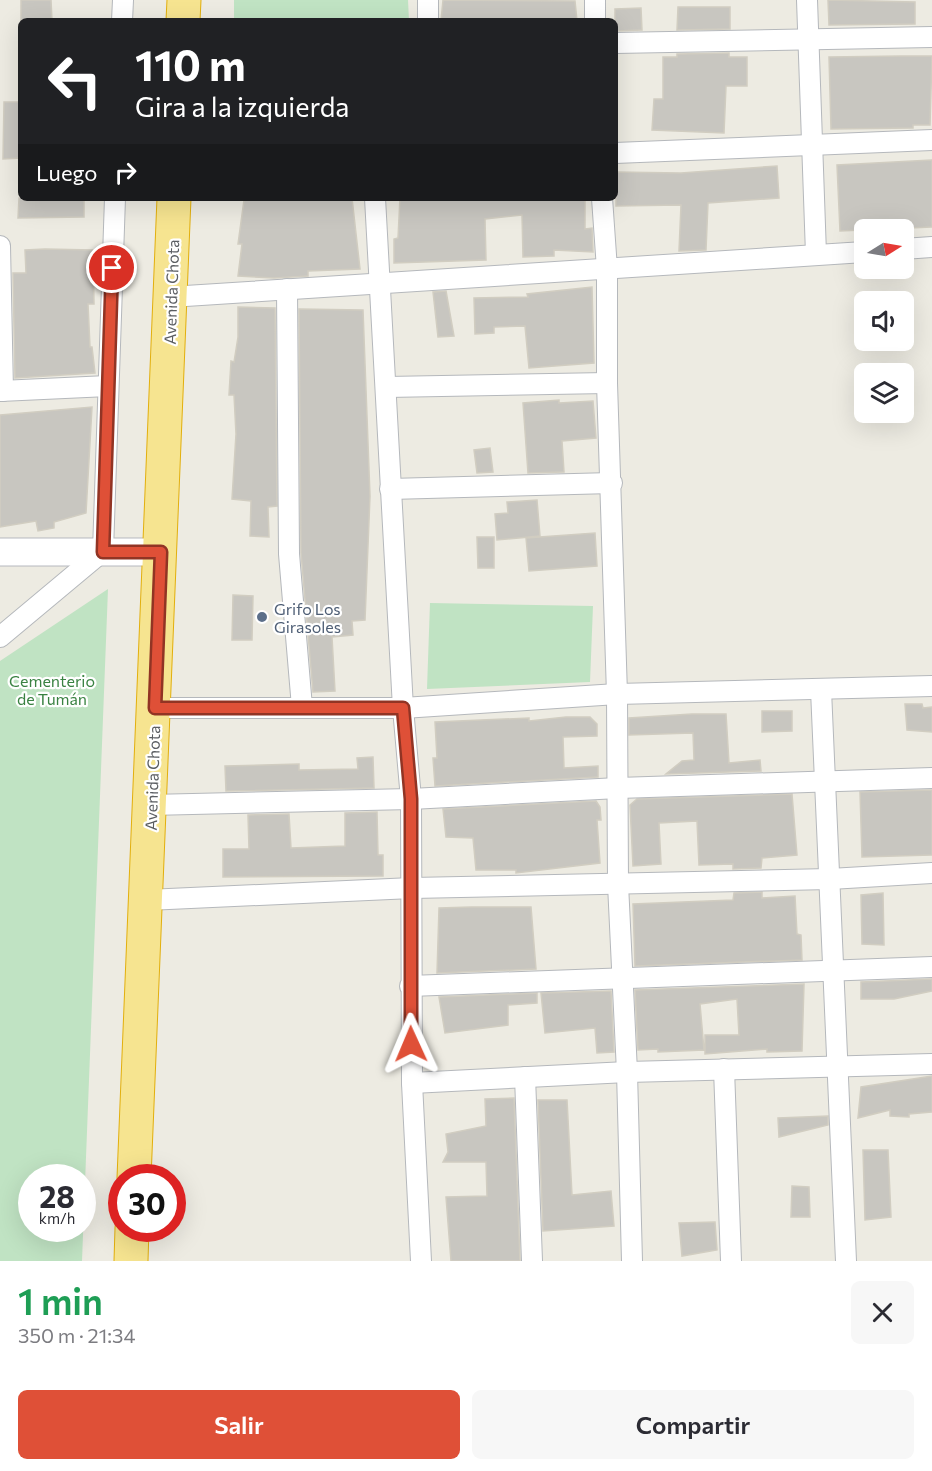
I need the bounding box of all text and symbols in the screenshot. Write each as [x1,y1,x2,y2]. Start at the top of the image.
text: 110 m [135,38,246,90]
icon: left [36,42,114,120]
text: Gira a la izquierda [135,90,349,123]
icon: right [109,156,142,189]
text: Luego [36,159,97,186]
north arrow [854,219,914,279]
map controls [854,219,914,423]
street label: Avenida Chota [160,239,182,345]
pin [86,242,137,293]
icon: arrive [95,251,128,284]
button: sound [854,291,914,351]
button: layers [854,363,914,423]
place label: Grifo Los Girasoles [274,599,341,636]
marker: Grifo Los Girasoles [255,610,269,624]
park label: Cementerio de Tumán [9,671,95,708]
street label: Avenida Chota [141,725,163,831]
position arrow [379,1012,443,1076]
speed limit sign: 30 [108,1164,186,1242]
text: 28 [39,1177,75,1214]
text: km/h [39,1209,75,1227]
text: 1 min [18,1278,103,1322]
button: close [851,1281,914,1344]
text: 350 m · 21:34 [18,1323,135,1347]
button: Salir [18,1390,460,1459]
button: Compartir [472,1390,914,1459]

